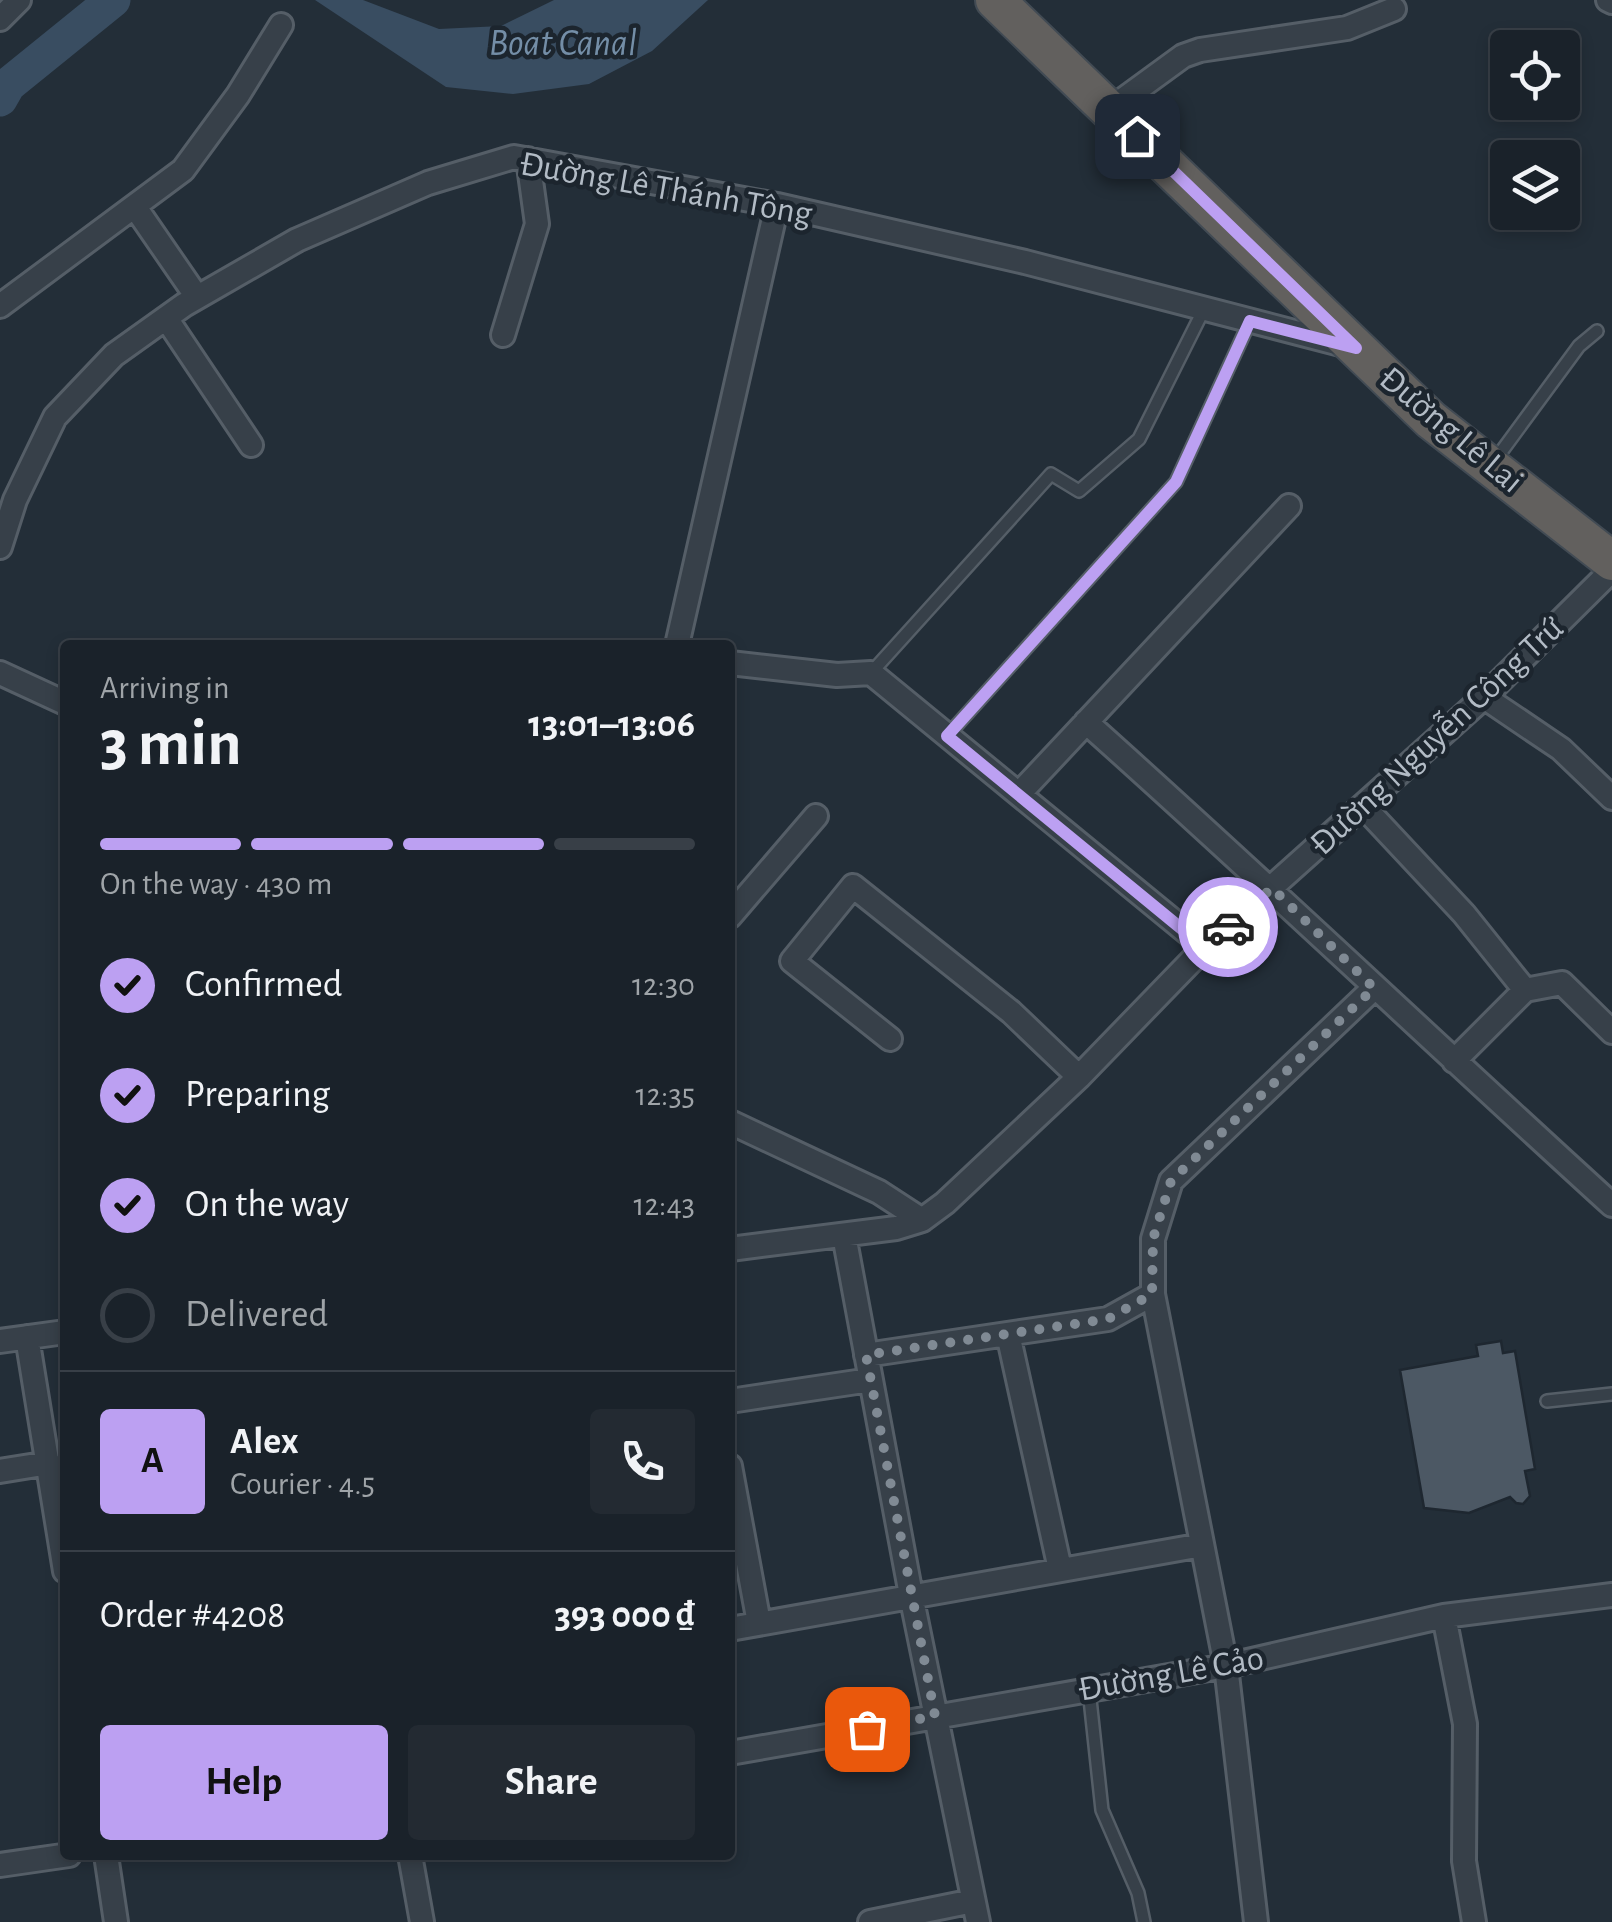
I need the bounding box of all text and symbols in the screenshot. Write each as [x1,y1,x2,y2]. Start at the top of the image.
water label: Boat Canal [489,25,637,63]
map controls [1490,30,1580,230]
button: locate [1490,30,1580,120]
pin [1095,94,1180,179]
icon: home [1110,109,1165,164]
button: layers [1490,140,1580,230]
street label: Đường Lê Thánh Tông [517,146,815,232]
street label: Đường Lê Lai [1373,360,1529,500]
street label: Đường Nguyễn Công Trứ [1303,609,1571,862]
text: Arriving in [100,672,229,704]
text: 13:01–13:06 [528,706,695,744]
text: 3 min [100,712,242,777]
text: On the way · 430 m [100,868,332,900]
courier [1178,877,1278,977]
icon: car [1201,900,1256,955]
icon: check [100,958,155,1013]
text: Confirmed [185,966,342,1004]
text: 12:30 [632,969,695,1001]
icon: check [100,1068,155,1123]
text: Preparing [185,1076,330,1114]
text: 12:35 [636,1079,695,1111]
icon: check [100,1178,155,1233]
text: On the way [185,1186,349,1224]
text: 12:43 [634,1189,695,1221]
text: Delivered [185,1296,328,1334]
button: phone [590,1409,695,1514]
text: Alex [230,1423,299,1461]
text: A [141,1442,164,1480]
text: Courier · 4.5 [230,1468,375,1500]
text: Order #4208 [100,1597,285,1635]
text: 393 000 ₫ [554,1597,695,1635]
street label: Đường Lê Cảo [1076,1640,1266,1708]
pin [825,1687,910,1772]
icon: bag [840,1702,895,1757]
button: Help [100,1725,388,1840]
button: Share [408,1725,695,1840]

